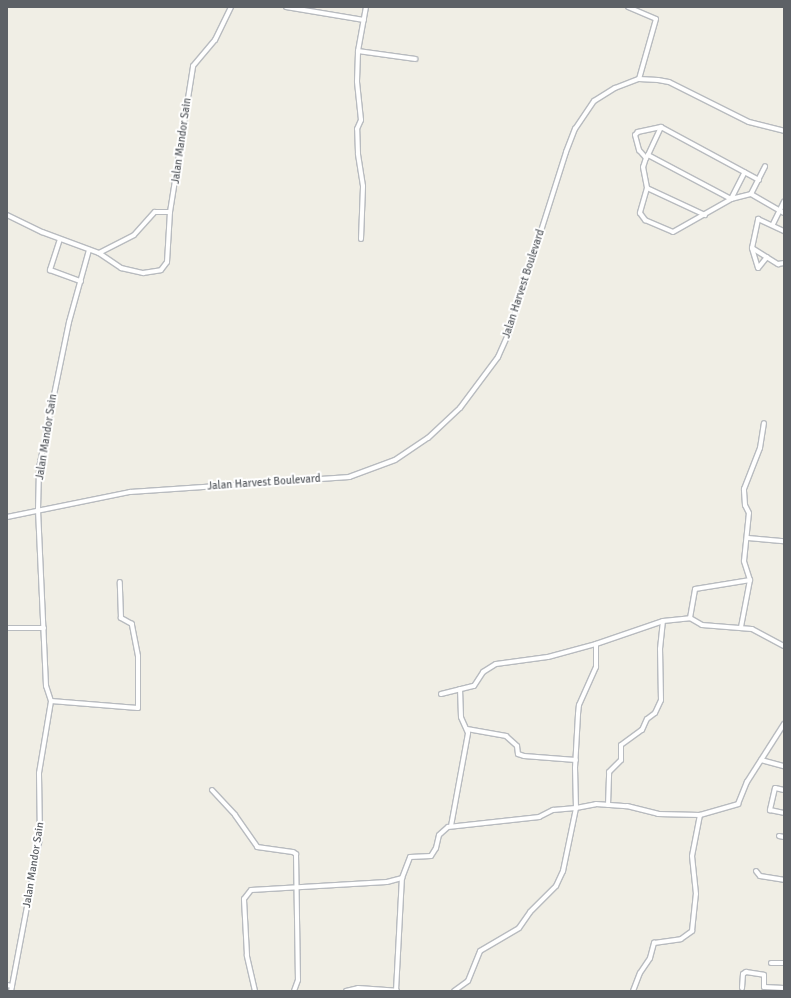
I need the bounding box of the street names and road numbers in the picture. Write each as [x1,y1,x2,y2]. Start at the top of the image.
street label: Jalan Mandor Sain [169,97,195,185]
street label: Jalan Harvest Boulevard [500,228,548,340]
street label: Jalan Mandor Sain [34,393,60,481]
street label: Jalan Harvest Boulevard [207,472,321,494]
street label: Jalan Mandor Sain [21,821,47,909]

